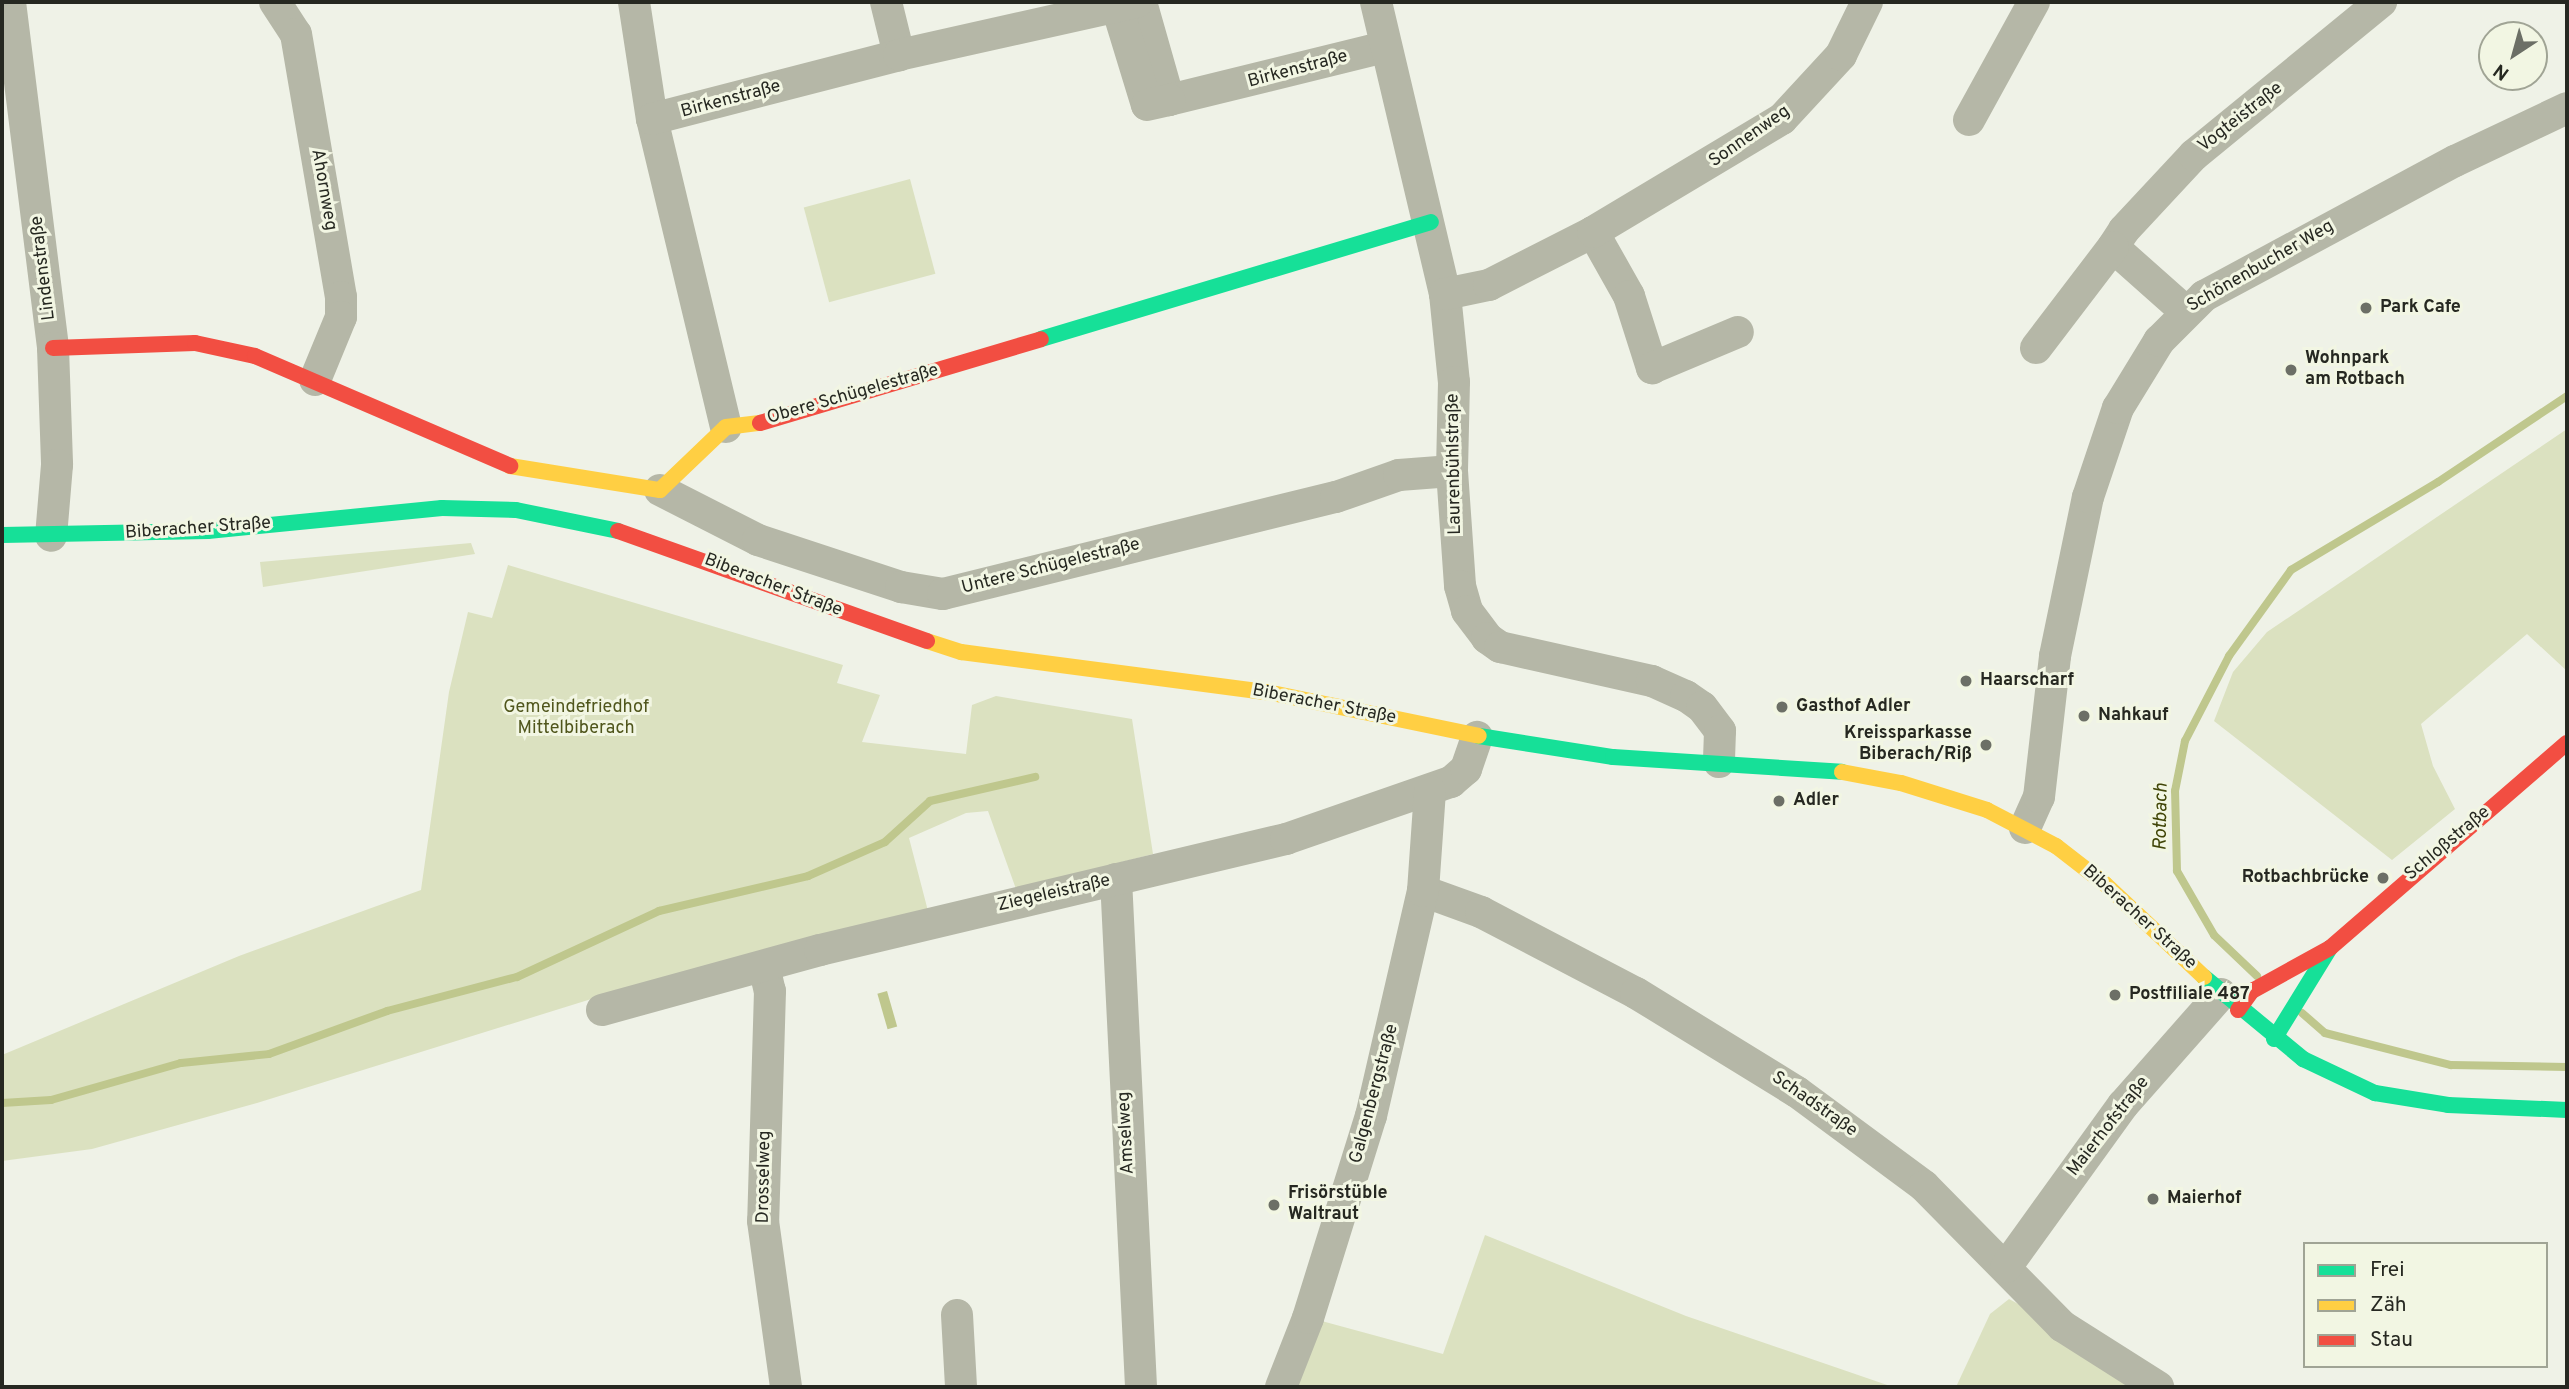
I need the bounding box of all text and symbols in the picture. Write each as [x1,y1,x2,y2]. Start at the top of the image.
north arrow [2478,21,2548,91]
street label: Birkenstraße [1246,46,1350,94]
text: N [2489,58,2514,85]
street label: Birkenstraße [679,76,783,124]
street label: Vogteistraße [2194,78,2288,158]
street label: Sonnenweg [1705,101,1795,173]
street label: Ahornweg [305,148,341,232]
street label: Lindenstraße [27,214,61,322]
street label: Schönenbucher Weg [2184,216,2338,318]
place label: Park Cafe [2380,297,2461,319]
marker: Park Cafe [2358,300,2374,316]
place label: Wohnpark am Rotbach [2305,349,2405,392]
street label: Obere Schügelestraße [765,360,941,430]
marker: Wohnpark am Rotbach [2283,362,2299,378]
street label: Laurenbühlstraße [1443,393,1467,535]
street label: Biberacher Straße [124,513,272,545]
street label: Untere Schügelestraße [960,534,1142,600]
street label: Biberacher Straße [701,550,845,622]
place label: Haarscharf [1980,670,2074,692]
marker: Haarscharf [1958,673,1974,689]
street label: Biberacher Straße [1250,680,1398,730]
place label: Gasthof Adler [1796,696,1911,718]
park label: Gemeindefriedhof Mittelbiberach [503,698,649,740]
marker: Gasthof Adler [1774,699,1790,715]
place label: Nahkauf [2098,705,2169,727]
marker: Nahkauf [2076,708,2092,724]
place label: Kreissparkasse Biberach/Riß [1844,724,1972,766]
marker: Kreissparkasse Biberach/Riß [1978,737,1994,753]
water label: Rotbach [2150,783,2174,851]
place label: Adler [1793,790,1839,812]
marker: Adler [1771,793,1787,809]
street label: Schloßstraße [2401,802,2495,886]
street label: Biberacher Straße [2078,861,2200,975]
place label: Rotbachbrücke [2242,867,2369,889]
marker: Rotbachbrücke [2375,870,2391,886]
street label: Ziegeleistraße [996,871,1112,917]
place label: Postfiliale 487 [2129,984,2250,1006]
marker: Postfiliale 487 [2107,987,2123,1003]
street label: Galgenbergstraße [1346,1022,1404,1166]
street label: Schadstraße [1767,1068,1861,1142]
street label: Maierhofstraße [2063,1073,2155,1181]
street label: Amselweg [1114,1091,1140,1175]
street label: Drosselweg [753,1130,777,1224]
place label: Frisörstüble Waltraut [1288,1184,1388,1226]
place label: Maierhof [2167,1188,2242,1210]
marker: Maierhof [2145,1191,2161,1207]
marker: Frisörstüble Waltraut [1266,1197,1282,1213]
legend [2303,1242,2548,1368]
text: Frei [2370,1257,2405,1284]
text: Zäh [2370,1292,2407,1319]
text: Stau [2370,1327,2413,1354]

